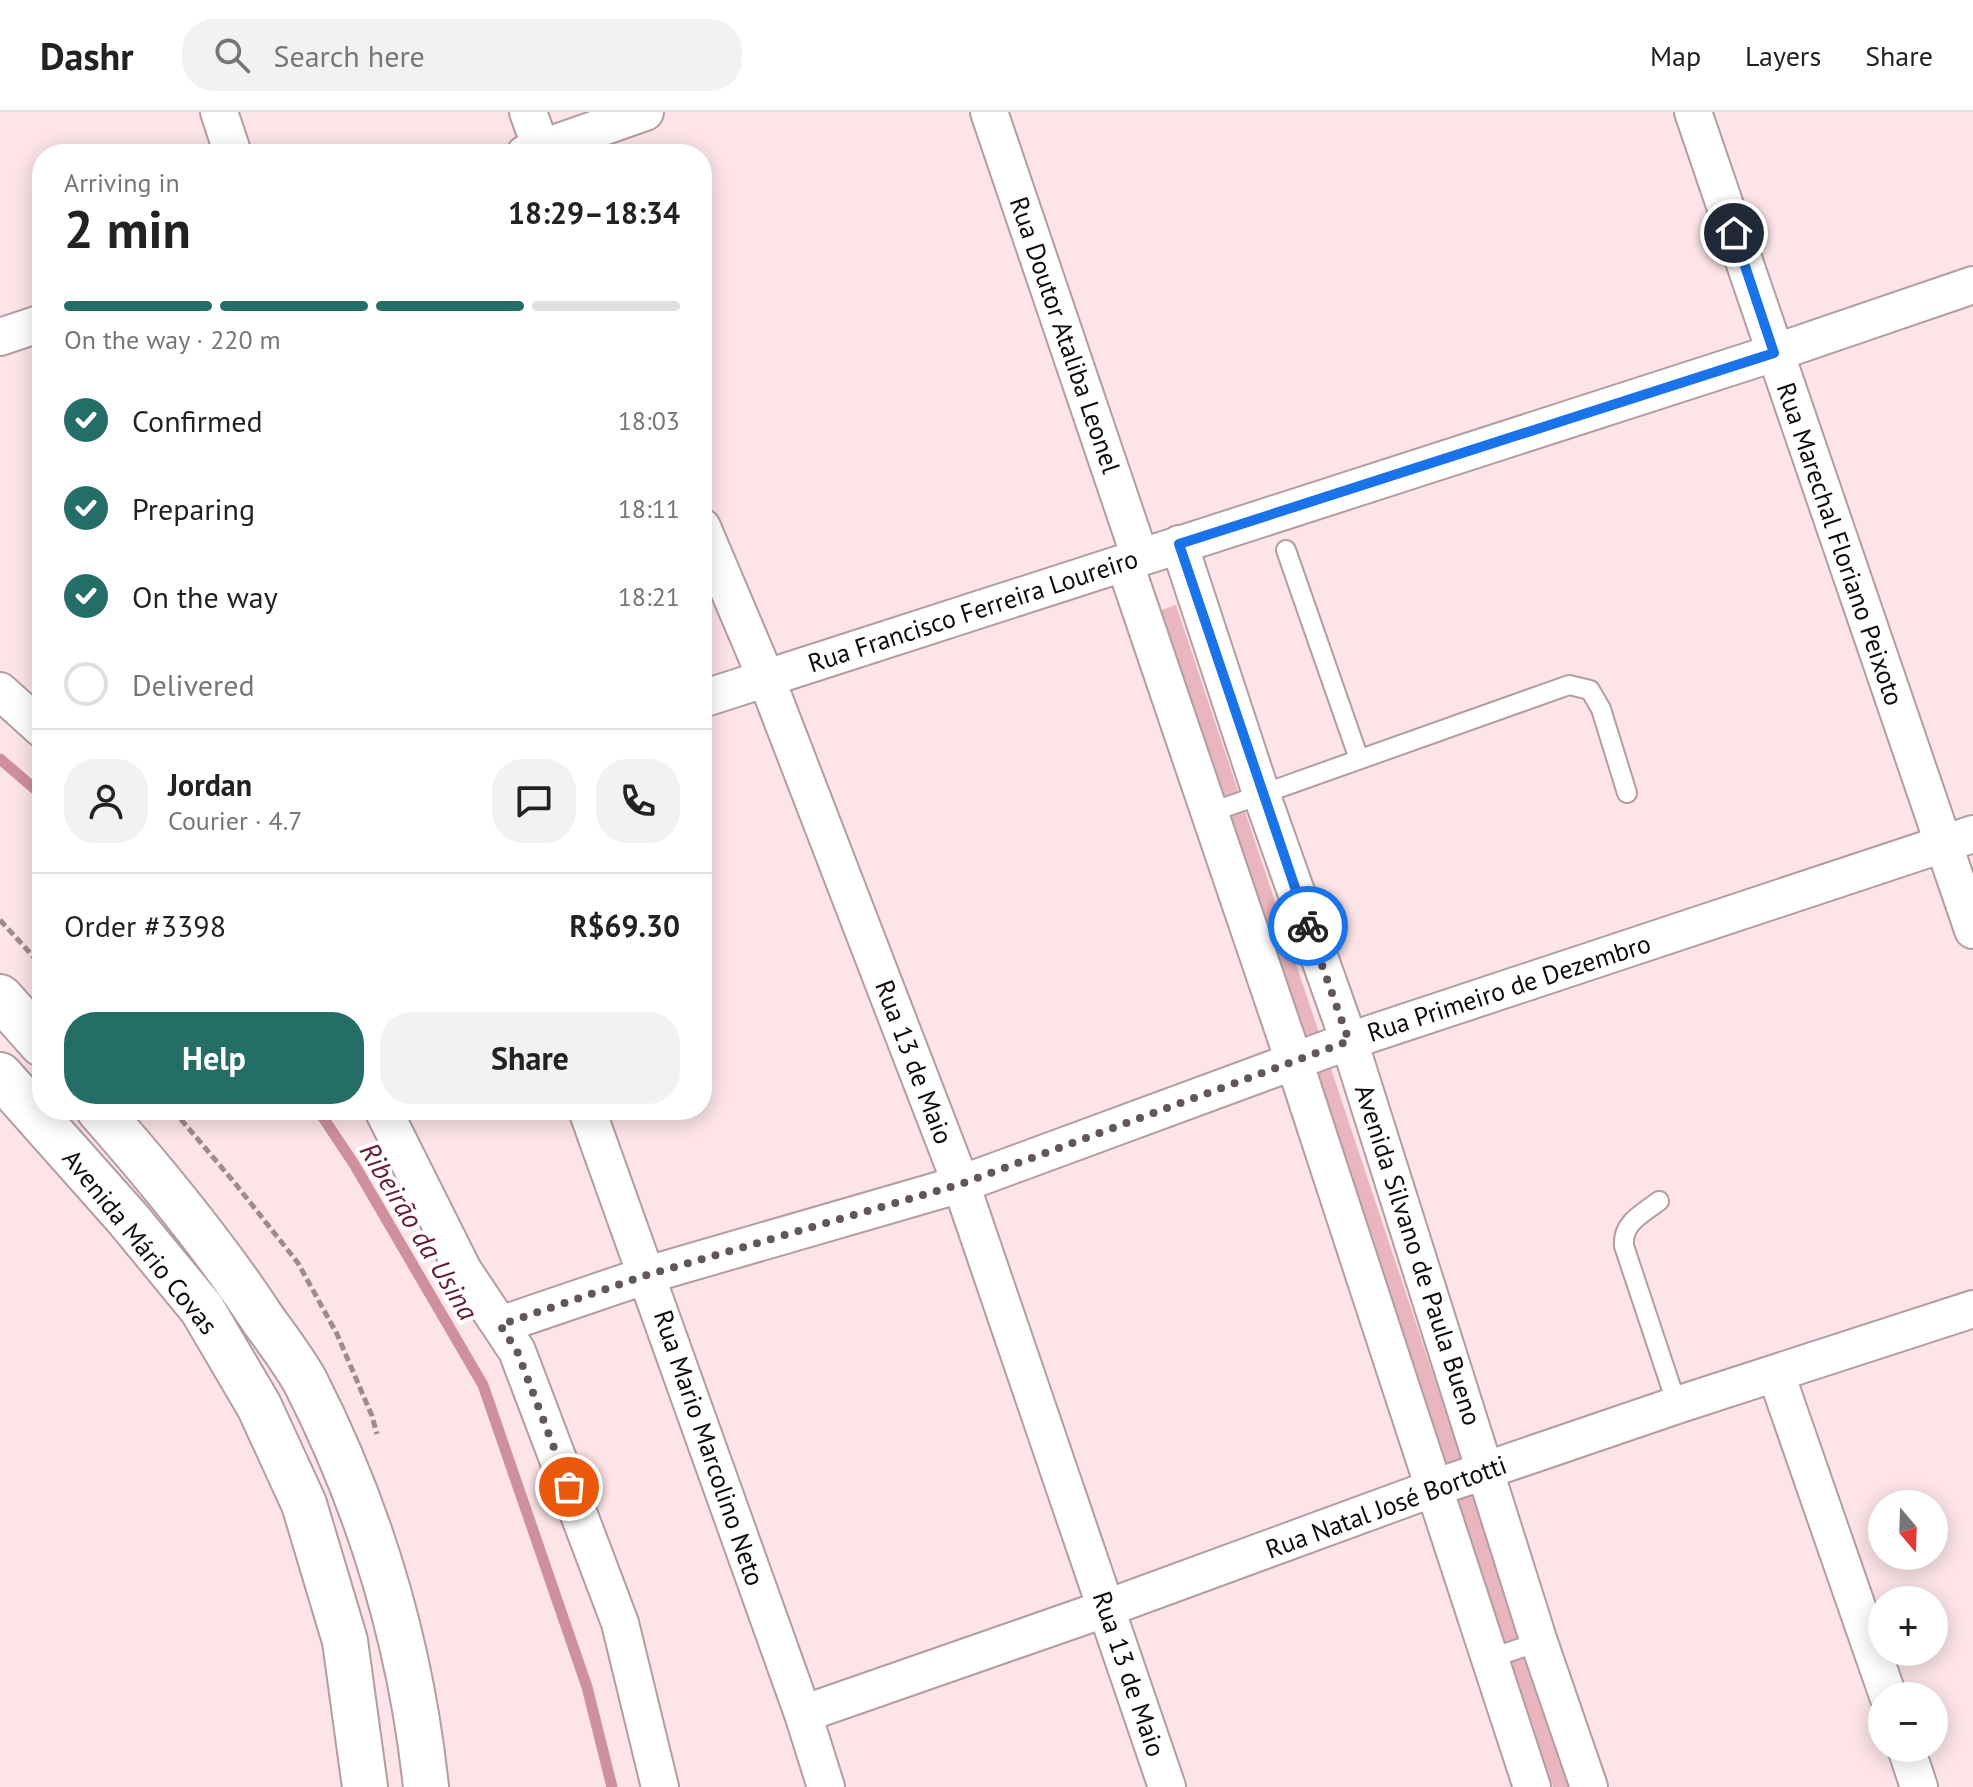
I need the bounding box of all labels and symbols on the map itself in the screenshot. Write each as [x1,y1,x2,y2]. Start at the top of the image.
street label: Rua Doutor Ataliba Leonel [1003,192,1128,478]
pin [1700,199,1768,267]
street label: Rua Marechal Floriano Peixoto [1770,378,1911,710]
street label: Rua Francisco Ferreira Loureiro [804,542,1142,680]
courier [1268,886,1348,966]
street label: Rua Primeiro de Dezembro [1363,926,1655,1049]
street label: Rua 13 de Maio [868,975,961,1148]
street label: Avenida Silvano de Paula Bueno [1348,1080,1489,1429]
water label: Ribeirão da Usina [352,1135,487,1327]
street label: Avenida Mário Covas [56,1142,225,1341]
street label: Rua Mario Marcolino Neto [647,1306,772,1590]
street label: Rua Natal José Bortotti [1261,1448,1511,1565]
pin [535,1453,603,1521]
north arrow [1868,1490,1948,1570]
street label: Rua 13 de Maio [1086,1587,1173,1761]

